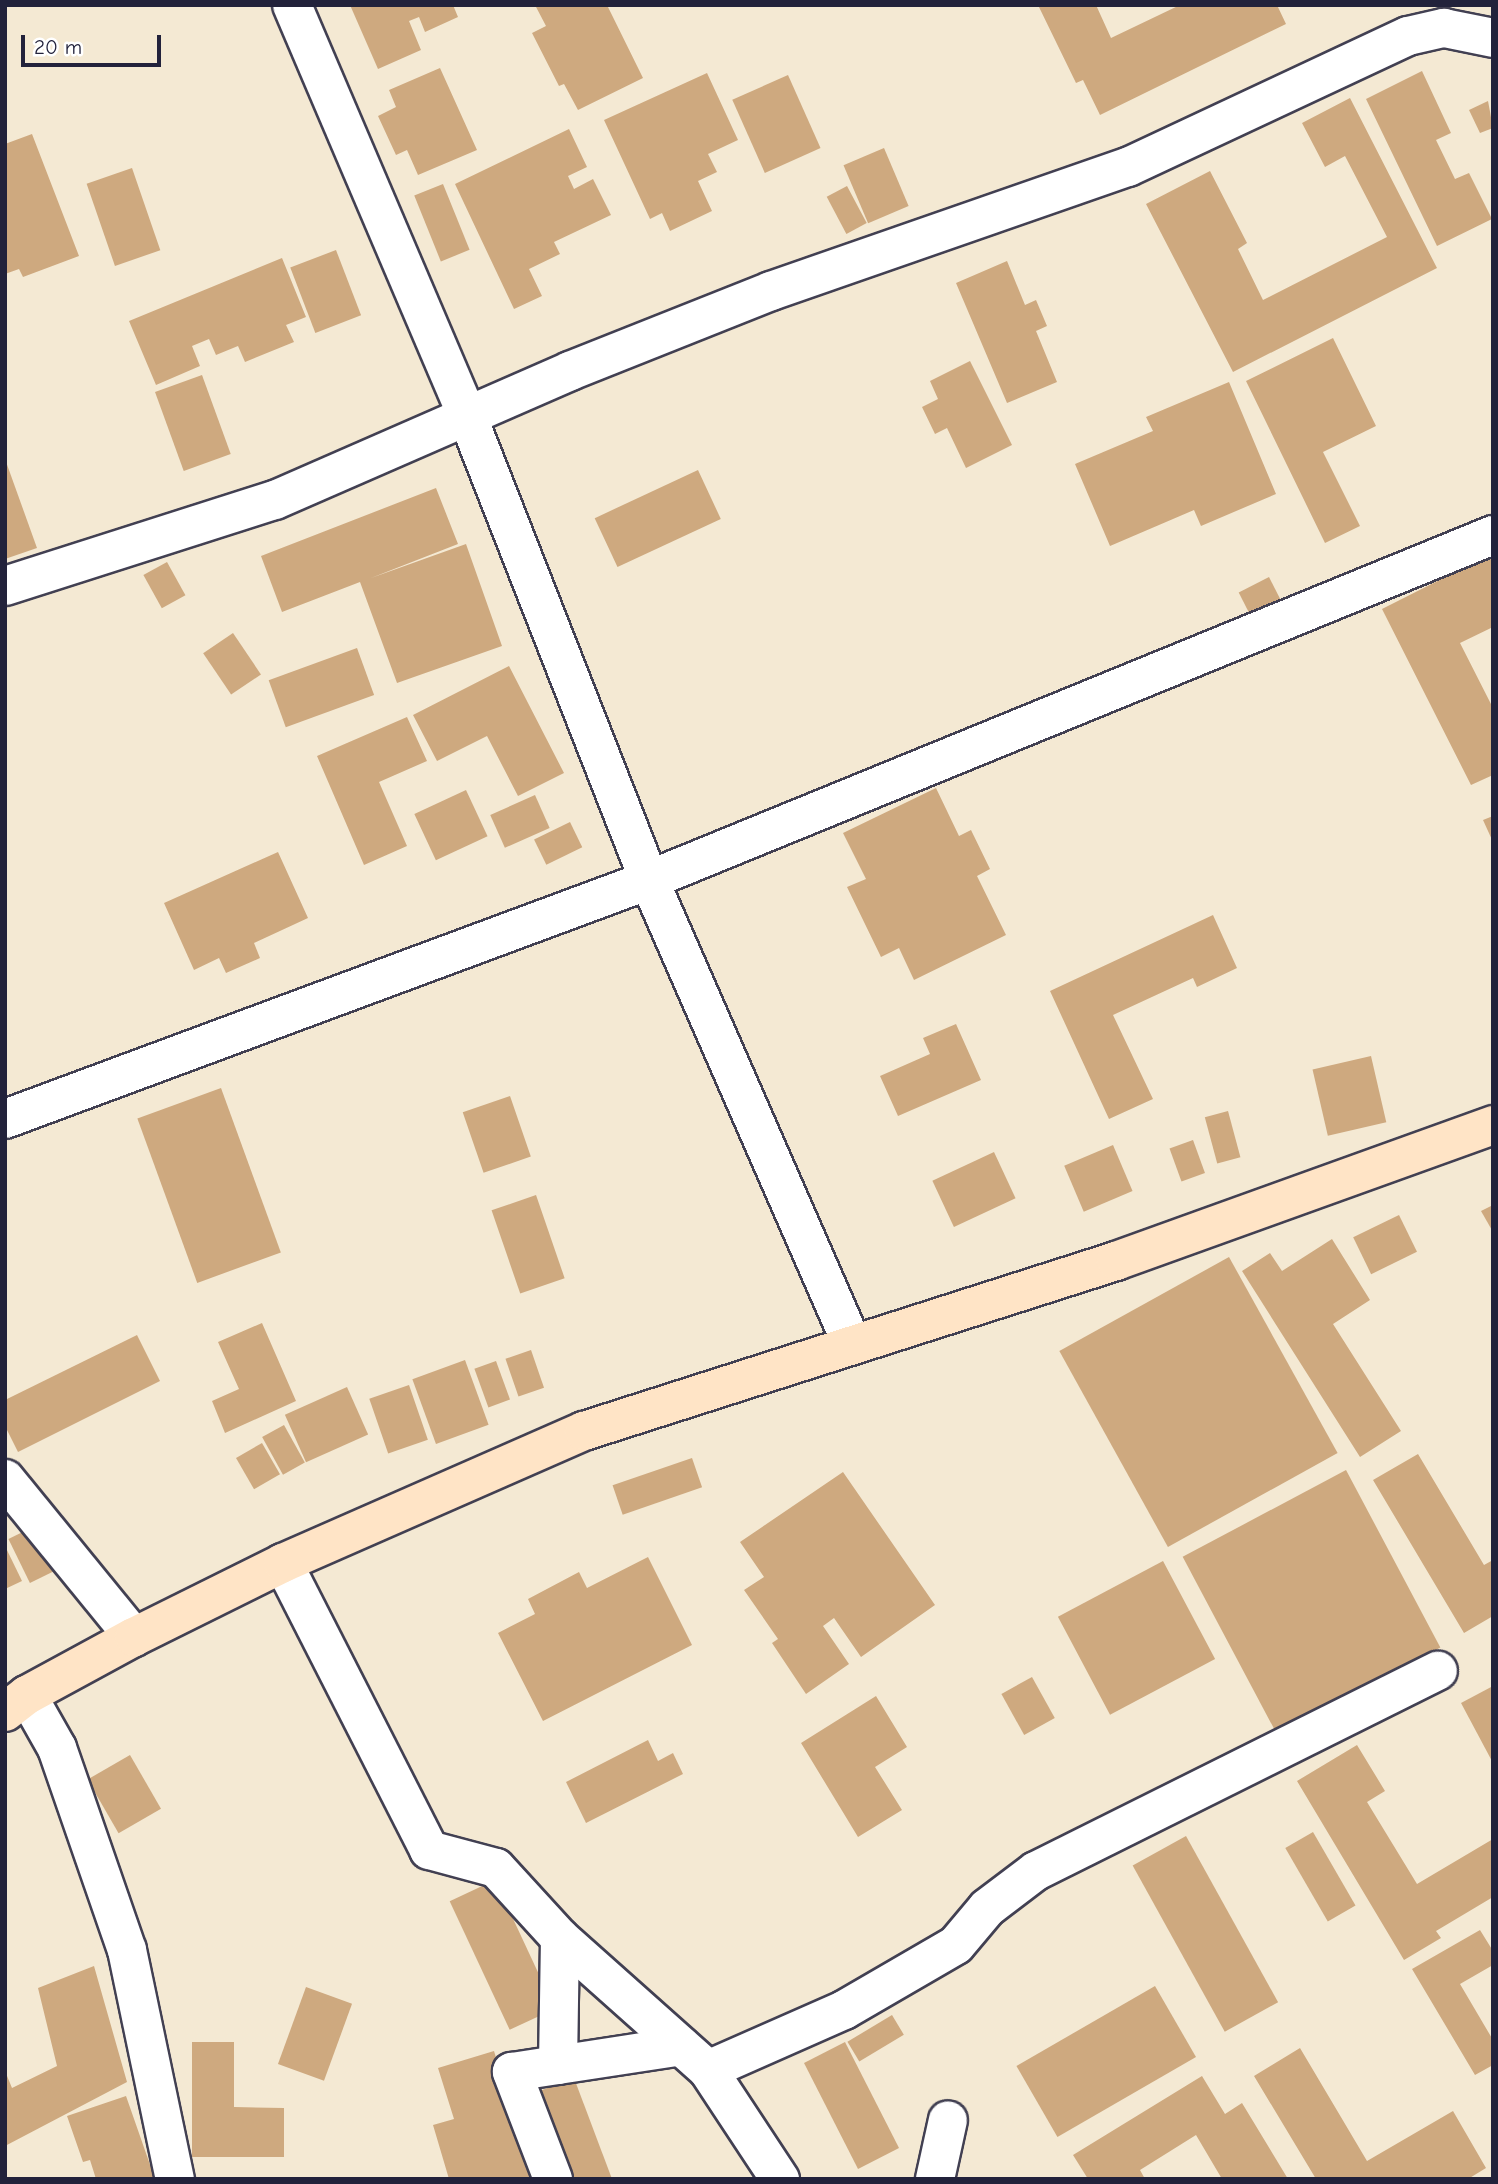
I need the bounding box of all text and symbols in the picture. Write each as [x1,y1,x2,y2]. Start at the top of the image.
scale bar [24,21,164,65]
text: 20 m [34,35,82,59]

